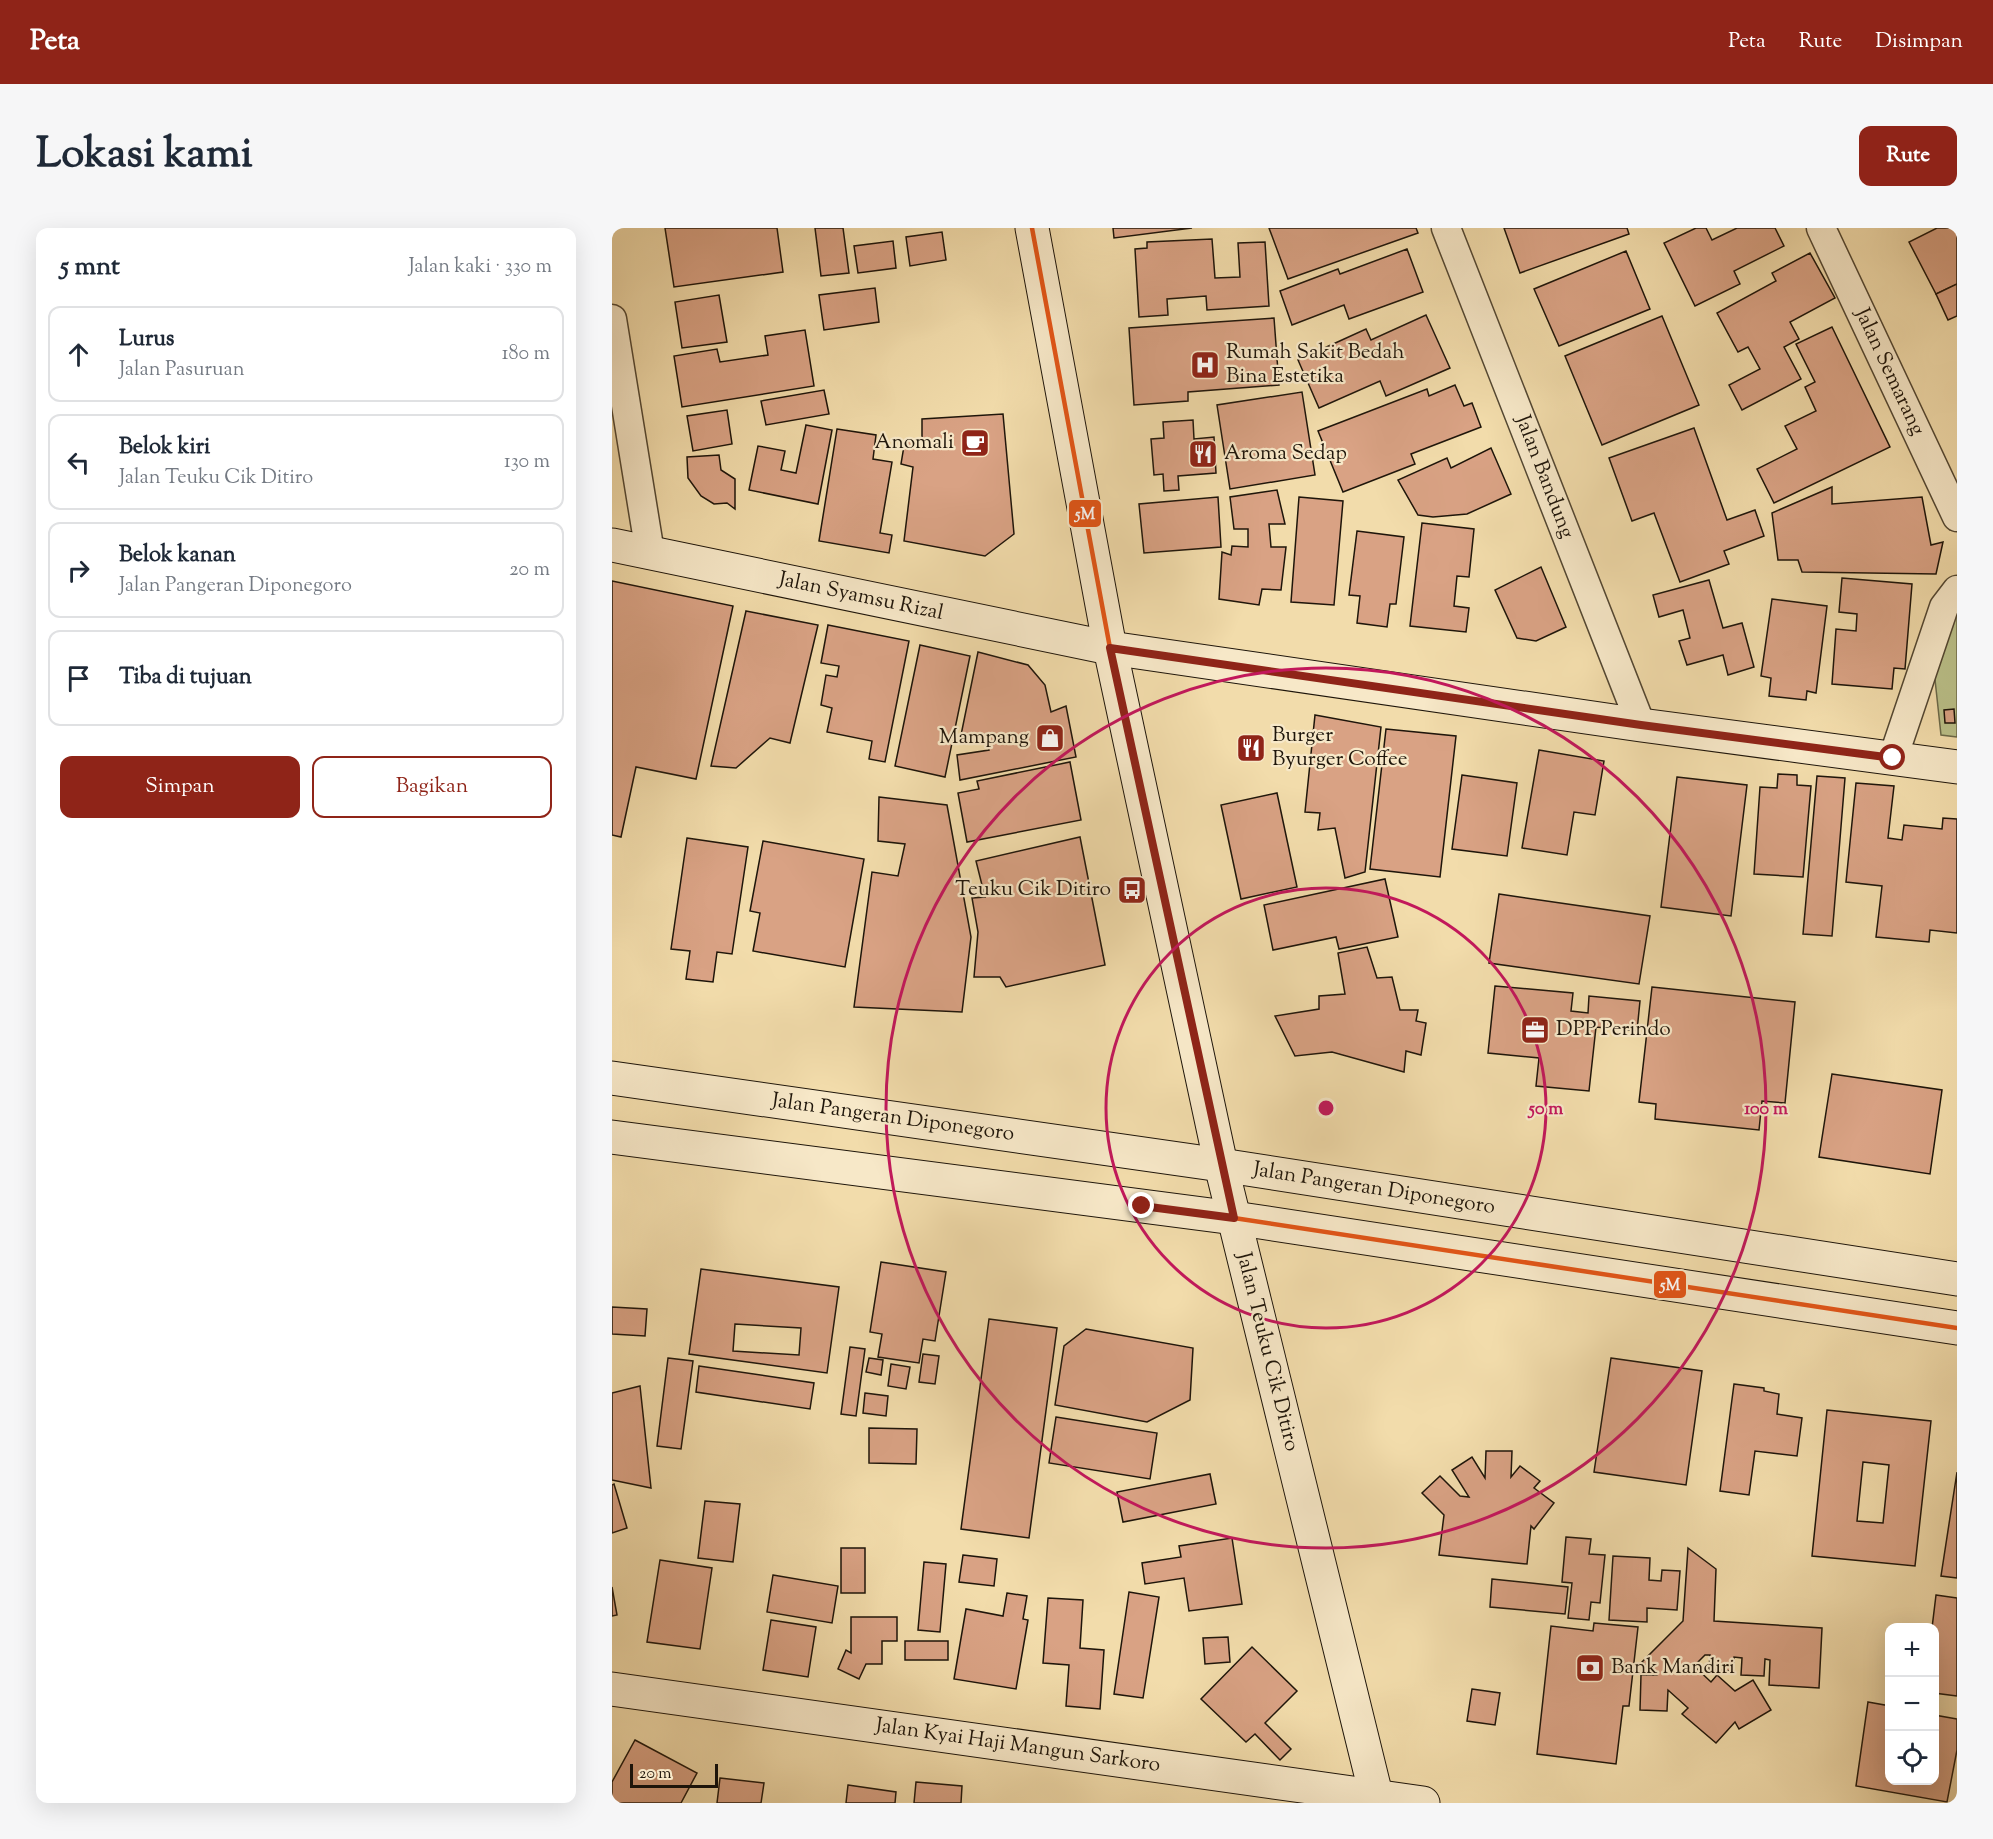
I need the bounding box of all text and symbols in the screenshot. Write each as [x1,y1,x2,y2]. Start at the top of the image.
text: Peta [30,22,80,62]
text: Peta [1728,27,1766,57]
text: Rute [1799,27,1842,57]
text: Disimpan [1875,27,1963,57]
text: Lokasi kami [36,126,253,186]
button: Rute [1859,126,1957,186]
text: 5 mnt [60,249,120,286]
text: Jalan kaki · 330 m [408,253,552,282]
street label: Jalan Semarang [1846,303,1932,441]
text: Lurus [119,324,175,356]
icon: ahead [62,338,95,371]
place label: Rumah Sakit Bedah Bina Estetika [1226,338,1404,392]
text: 180 m [502,340,550,369]
hospital icon: Rumah Sakit Bedah Bina Estetika [1189,349,1221,381]
text: Jalan Pasuruan [119,356,245,385]
street label: Jalan Bandung [1506,410,1581,543]
cafe icon: Anomali [959,427,991,459]
place label: Anomali [874,428,954,458]
text: Belok kiri [119,432,210,464]
restaurant icon: Aroma Sedap [1187,438,1219,470]
place label: Aroma Sedap [1224,439,1347,469]
icon: left [62,446,95,479]
text: 130 m [504,448,550,477]
text: Jalan Teuku Cik Ditiro [119,464,313,493]
line badge: 5M [1068,499,1102,528]
text: 5M [1073,504,1095,527]
text: Belok kanan [119,540,236,572]
icon: right [62,554,95,587]
text: 20 m [509,556,550,585]
street label: Jalan Syamsu Rizal [775,565,946,629]
text: Jalan Pangeran Diponegoro [119,572,352,601]
icon: arrive [62,662,95,695]
text: Tiba di tujuan [119,662,252,694]
place label: Burger Byurger Coffee [1272,721,1408,775]
shop icon: Mampang [1034,722,1066,754]
place label: Mampang [939,723,1029,753]
restaurant icon: Burger Byurger Coffee [1235,732,1267,764]
route start [1879,744,1905,770]
button: Simpan [60,756,300,818]
button: Bagikan [312,756,552,818]
bus stop icon: Teuku Cik Ditiro [1116,874,1148,906]
place label: Teuku Cik Ditiro [955,875,1111,905]
office icon: DPP Perindo [1519,1014,1551,1046]
place label: DPP Perindo [1556,1015,1671,1045]
street label: Jalan Pangeran Diponegoro [769,1086,1016,1150]
text: 50 m [1527,1097,1563,1123]
text: 100 m [1744,1097,1788,1123]
centre of rings [1316,1098,1336,1118]
street label: Jalan Pangeran Diponegoro [1250,1155,1497,1223]
route end [1128,1192,1154,1218]
street label: Jalan Teuku Cik Ditiro [1228,1248,1306,1455]
line badge: 5M [1653,1270,1687,1299]
text: 5M [1658,1275,1680,1298]
map controls [1885,1623,1939,1785]
button: + [1885,1623,1939,1677]
bank icon: Bank Mandiri [1574,1652,1606,1684]
place label: Bank Mandiri [1611,1653,1735,1683]
button: − [1885,1677,1939,1731]
street label: Jalan Kyai Haji Mangun Sarkoro [873,1711,1162,1781]
button: locate [1885,1731,1939,1785]
scale bar [630,1761,718,1788]
text: 20 m [639,1763,672,1786]

